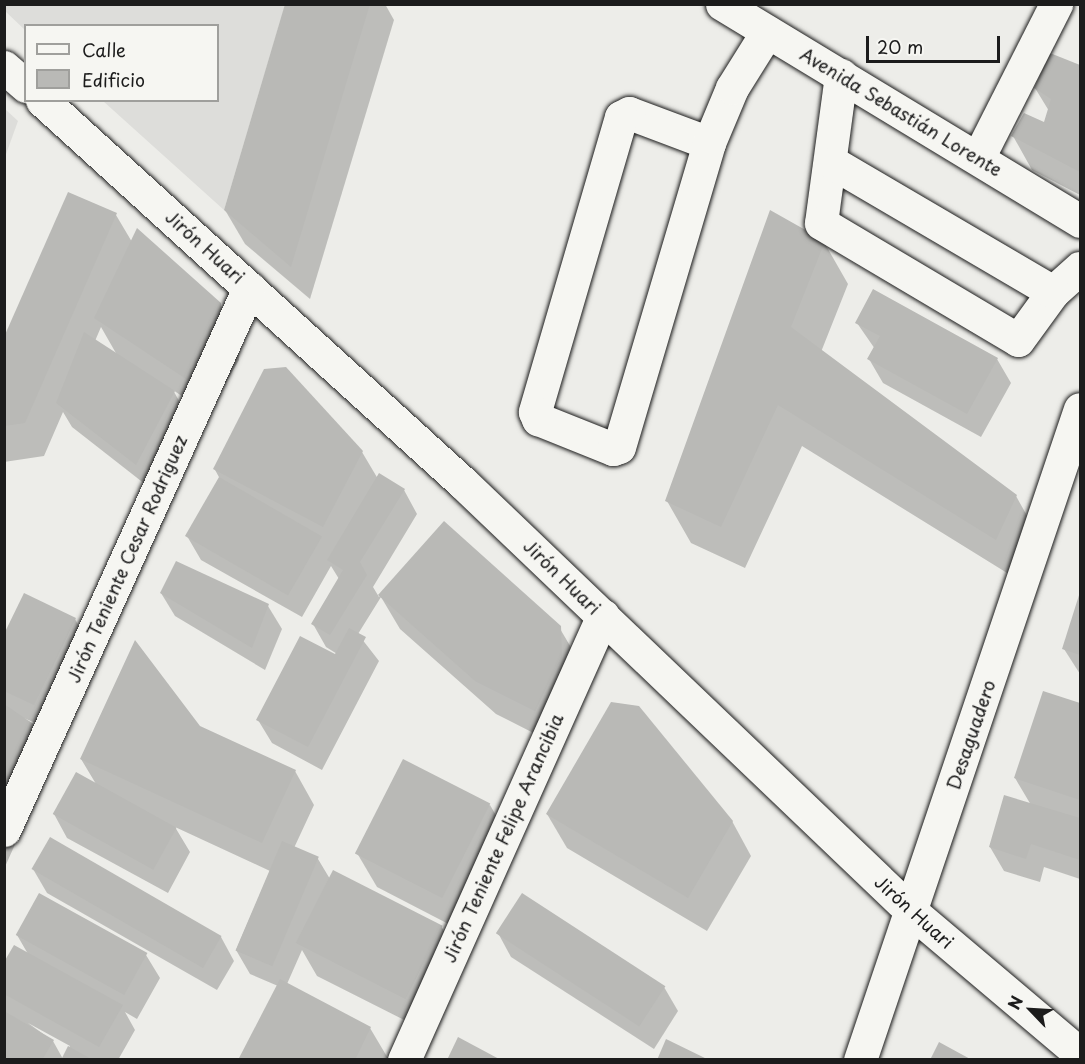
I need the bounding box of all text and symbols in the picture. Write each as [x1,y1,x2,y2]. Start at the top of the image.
legend [24,24,219,102]
scale bar [869,24,1002,62]
text: 20 m [877,33,923,60]
text: Calle [82,36,126,63]
street label: Avenida Sebastián Lorente [797,43,1005,181]
text: Edificio [82,66,145,93]
street label: Jirón Huari [161,206,249,288]
street label: Jirón Teniente Cesar Rodriguez [62,431,192,687]
street label: Jirón Huari [519,535,605,619]
street label: Desaguadero [942,677,1000,793]
street label: Jirón Teniente Felipe Arancibia [438,710,568,966]
street label: Jirón Huari [870,871,958,953]
north arrow [1001,980,1061,1040]
text: N [1001,992,1028,1013]

